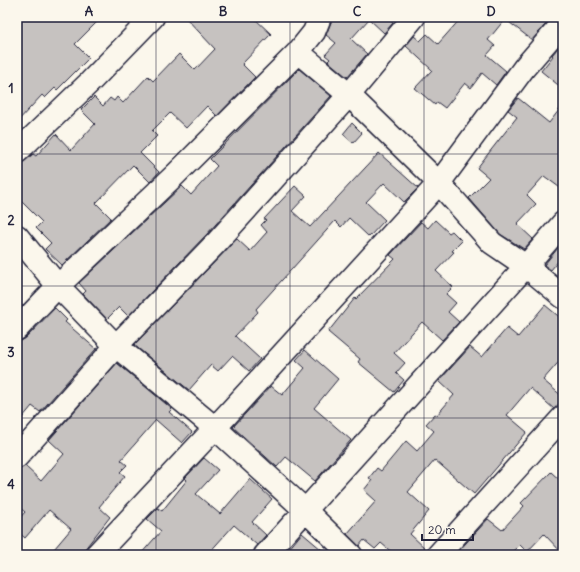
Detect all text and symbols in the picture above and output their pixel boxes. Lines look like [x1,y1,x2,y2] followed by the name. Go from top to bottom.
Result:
[85,3,94,20] text: A
[219,3,228,20] text: B
[353,3,362,20] text: C
[486,3,496,20] text: D
[8,80,14,97] text: 1
[7,212,15,229] text: 2
[7,344,15,361] text: 3
[7,476,15,493] text: 4
[422,516,473,542] scale bar
[428,522,456,537] text: 20 m

